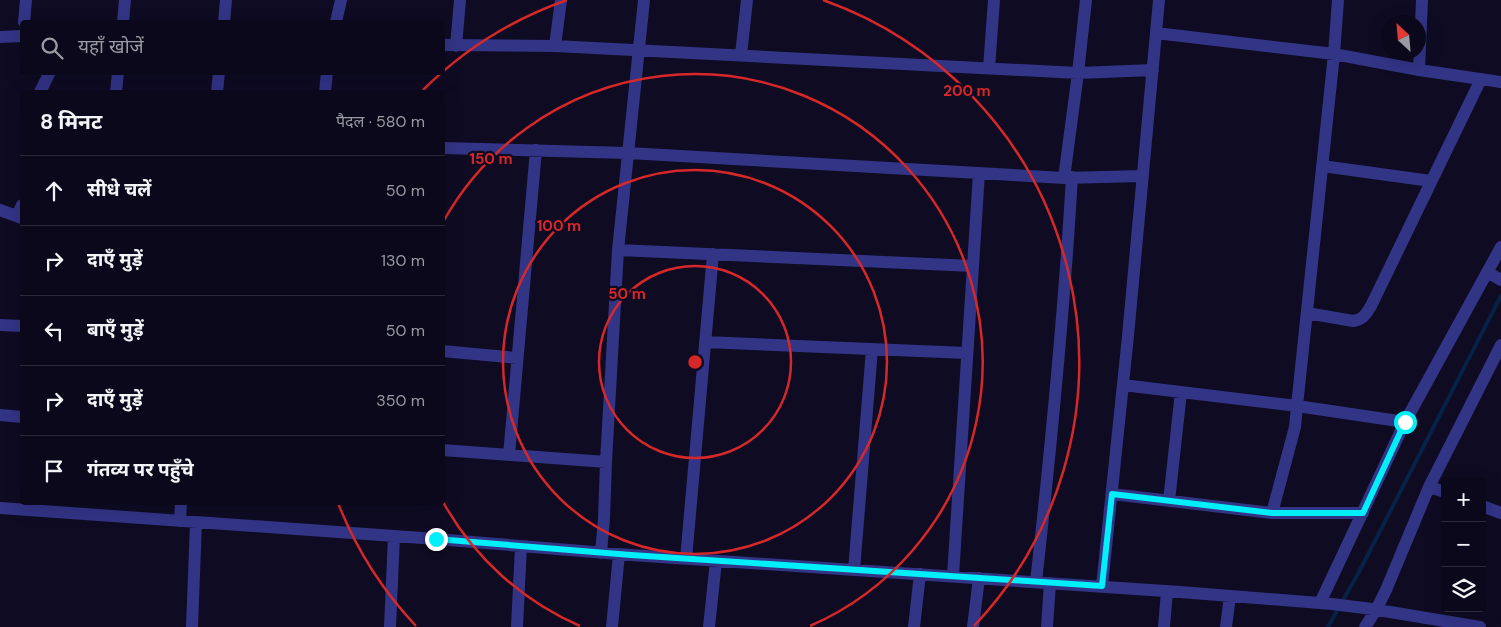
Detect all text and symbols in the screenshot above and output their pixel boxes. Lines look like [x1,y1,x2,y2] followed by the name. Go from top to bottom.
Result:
[1381,15,1426,60] north arrow
[20,20,445,75] search box
[38,34,66,62] icon: search
[78,34,144,59] text: यहाँ खोजें
[943,81,991,101] text: 200 m
[40,108,102,136] text: 8 मिनट
[336,111,425,132] text: पैदल · 580 m
[470,149,513,169] text: 150 m
[40,177,68,205] icon: ahead
[87,177,151,202] text: सीधे चलें
[386,180,425,201] text: 50 m
[537,216,581,236] text: 100 m
[40,247,68,275] icon: right
[87,247,142,272] text: दाएँ मुड़ें
[381,250,425,271] text: 130 m
[608,284,646,304] text: 50 m
[40,317,68,345] icon: left
[87,317,144,342] text: बाएँ मुड़ें
[386,320,425,341] text: 50 m
[686,353,704,371] centre of rings
[40,387,68,415] icon: right
[87,387,142,412] text: दाएँ मुड़ें
[376,390,425,411] text: 350 m
[1394,411,1417,434] route start
[40,457,68,485] icon: arrive
[87,457,194,482] text: गंतव्य पर पहुँचे
[1441,477,1486,612] map controls
[1441,477,1486,522] button: +
[1441,522,1486,567] button: −
[425,528,448,551] route end
[1441,567,1486,612] button: layers

